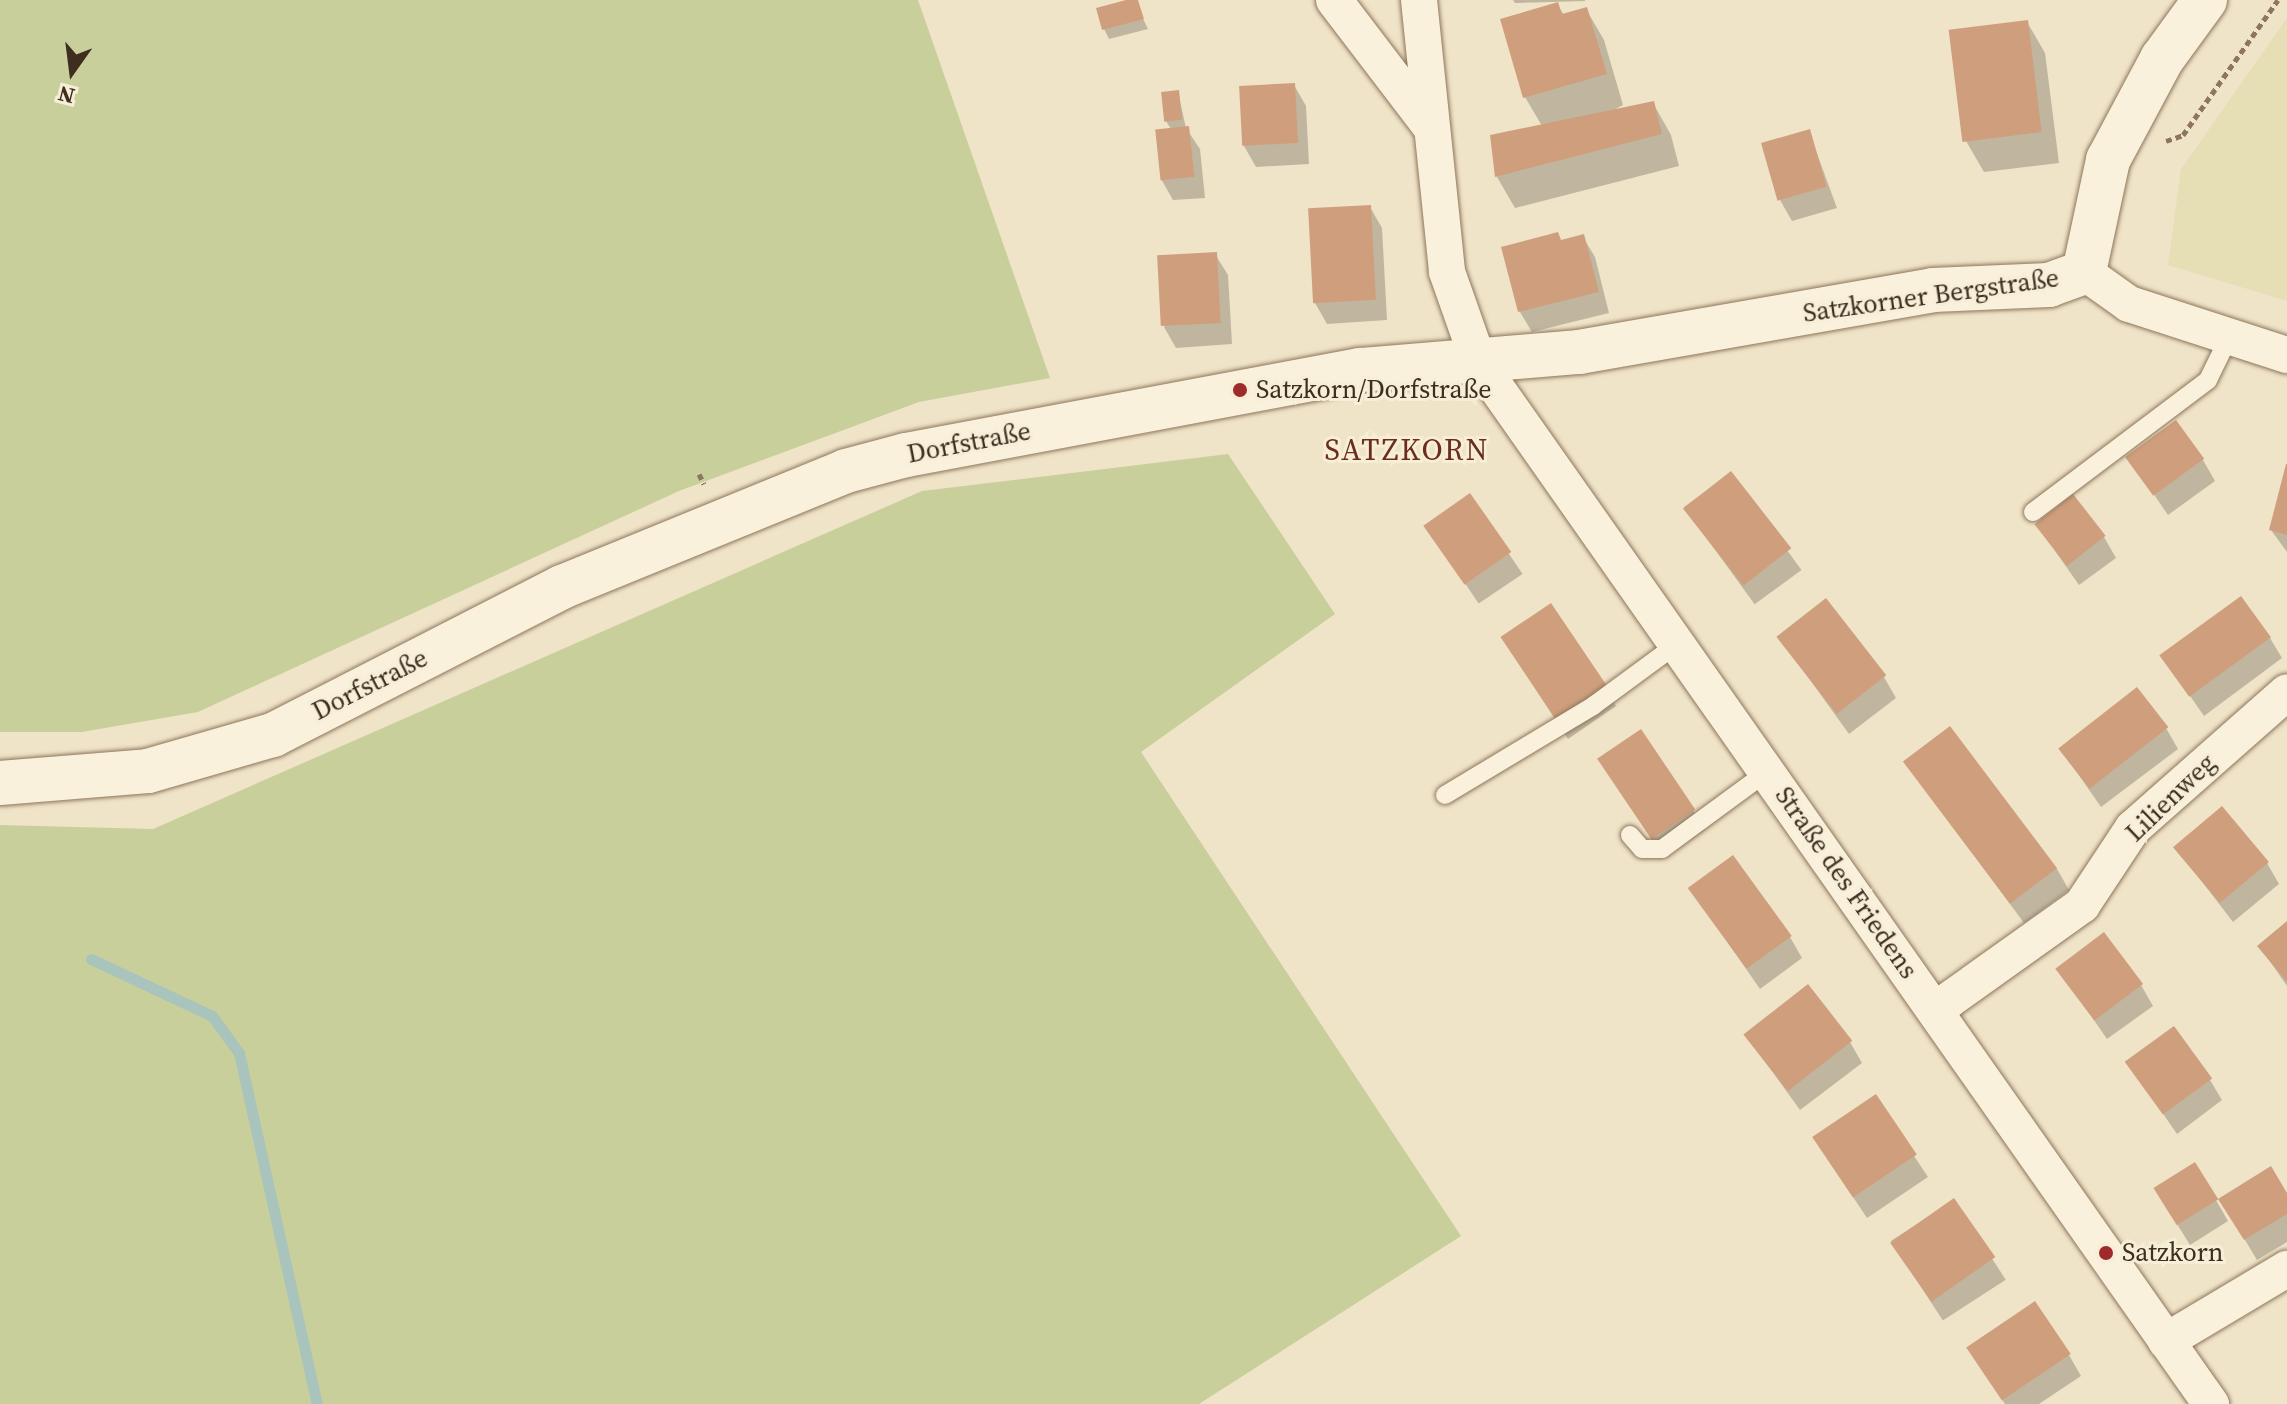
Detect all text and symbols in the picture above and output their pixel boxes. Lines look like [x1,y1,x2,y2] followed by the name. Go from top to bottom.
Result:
[32,32,112,112] north arrow
[55,79,78,112] text: N
[1801,263,2061,329] street label: Satzkorner Bergstraße
[1256,374,1491,406] place label: Satzkorn/Dorfstraße
[1231,381,1249,399] marker: Satzkorn/Dorfstraße
[905,416,1033,470] street label: Dorfstraße
[1325,432,1489,468] district label: SATZKORN
[307,643,433,727] street label: Dorfstraße
[2120,748,2222,848] street label: Lilienweg
[1768,781,1924,985] street label: Straße des Friedens
[2122,1237,2224,1269] place label: Satzkorn
[2097,1244,2115,1262] marker: Satzkorn

